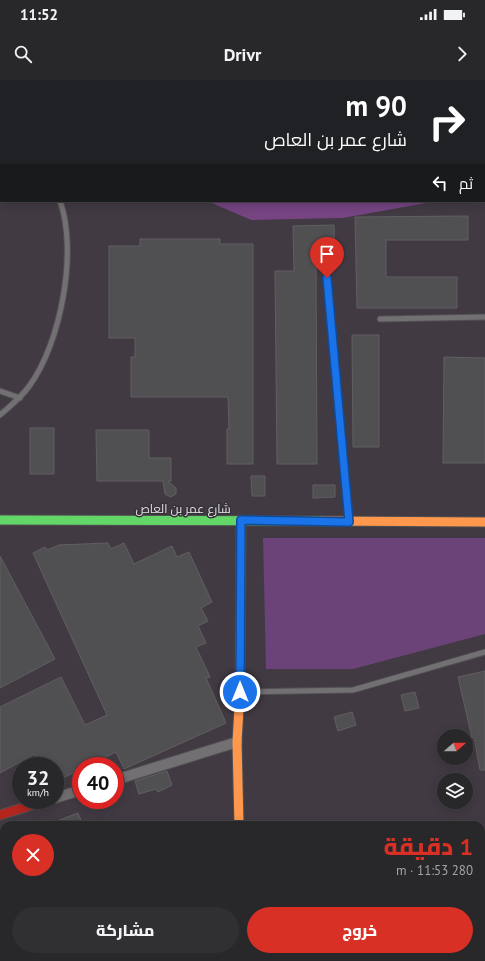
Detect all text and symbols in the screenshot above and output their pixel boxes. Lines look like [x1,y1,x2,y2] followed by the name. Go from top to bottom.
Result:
[20,5,58,24] text: 11:52
[12,43,34,65] icon: search
[224,43,261,66] text: Drivr
[451,43,473,65] icon: forward
[346,87,407,124] text: 90 m
[421,96,473,148] icon: right
[264,128,407,151] text: شارع عمر بن العاص
[429,172,451,194] icon: left
[459,174,473,193] text: ثم
[310,237,344,278] pin
[316,243,338,265] icon: arrive
[135,501,231,517] street label: شارع عمر بن العاص
[219,671,261,713] position arrow
[437,729,473,765] north arrow
[437,729,473,809] map controls
[72,757,124,809] speed limit sign: 40
[27,765,49,791] text: 32
[437,773,473,809] button: layers
[27,786,49,799] text: km/h
[384,831,473,862] text: 1 دقيقة
[12,834,54,876] button: close
[396,862,473,879] text: 280 m · 11:53
[12,907,239,953] button: مشاركة
[247,907,473,953] button: خروج

